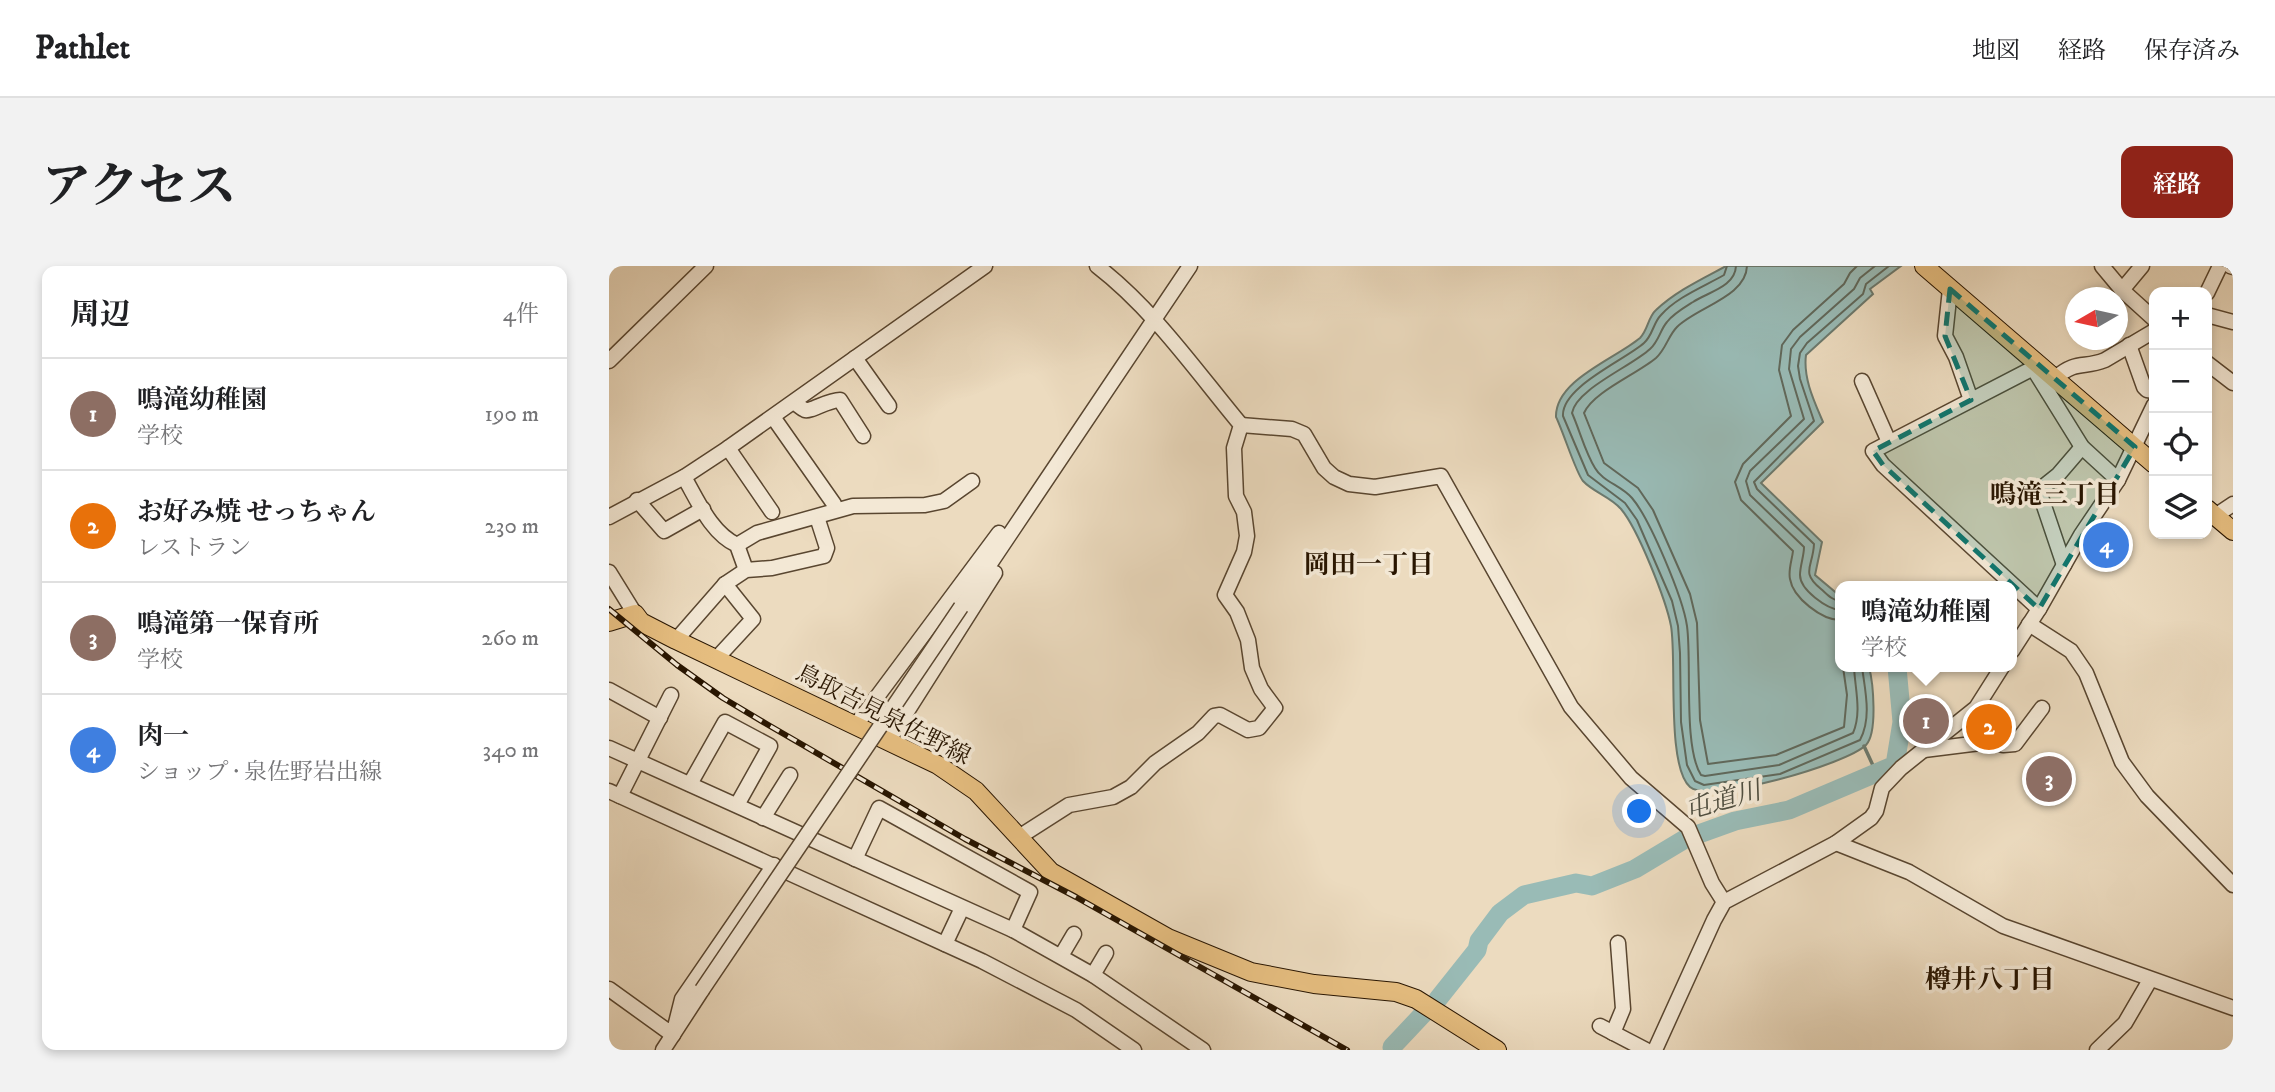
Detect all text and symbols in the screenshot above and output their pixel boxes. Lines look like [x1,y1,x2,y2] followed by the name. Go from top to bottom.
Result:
[35,28,130,69] text: Pathlet
[1972,36,2020,66] text: 地図
[2058,36,2106,66] text: 経路
[2144,36,2240,66] text: 保存済み
[2121,146,2233,218] button: 経路
[42,157,237,219] text: アクセス
[2065,287,2128,350] north arrow
[2149,287,2212,539] map controls
[2149,287,2212,350] button: +
[70,297,130,334] text: 周辺
[503,300,539,329] text: 4件
[2149,350,2212,413] button: −
[137,384,267,417] text: 鳴滝幼稚園
[89,400,97,429] text: 1
[485,400,539,429] text: 190 m
[2149,413,2212,476] button: locate
[137,422,183,451] text: 学校
[2149,476,2212,539] button: layers
[1990,479,2120,512] district label: 鳴滝三丁目
[137,496,376,529] text: お好み焼 せっちゃん
[87,512,99,541] text: 2
[485,512,539,541] text: 230 m
[2083,519,2129,571] pin: 4
[137,534,251,563] text: レストラン
[1304,549,1434,582] district label: 岡田一丁目
[1835,581,2017,672] popup
[1861,596,1991,629] text: 鳴滝幼稚園
[137,608,319,641] text: 鳴滝第一保育所
[89,624,97,653] text: 3
[481,624,539,653] text: 260 m
[1861,634,1907,663] text: 学校
[137,646,183,675] text: 学校
[791,658,975,772] street label: 鳥取吉見泉佐野線
[1903,695,1949,747] pin: 1
[1966,701,2012,753] pin: 2
[137,720,189,753] text: 肉一
[86,736,100,765] text: 4
[483,736,539,765] text: 340 m
[2026,753,2072,805] pin: 3
[137,758,382,787] text: ショップ · 泉佐野岩出線
[1681,774,1768,828] water label: 屯道川
[1622,794,1656,828] your location
[1925,964,2055,997] district label: 樽井八丁目

